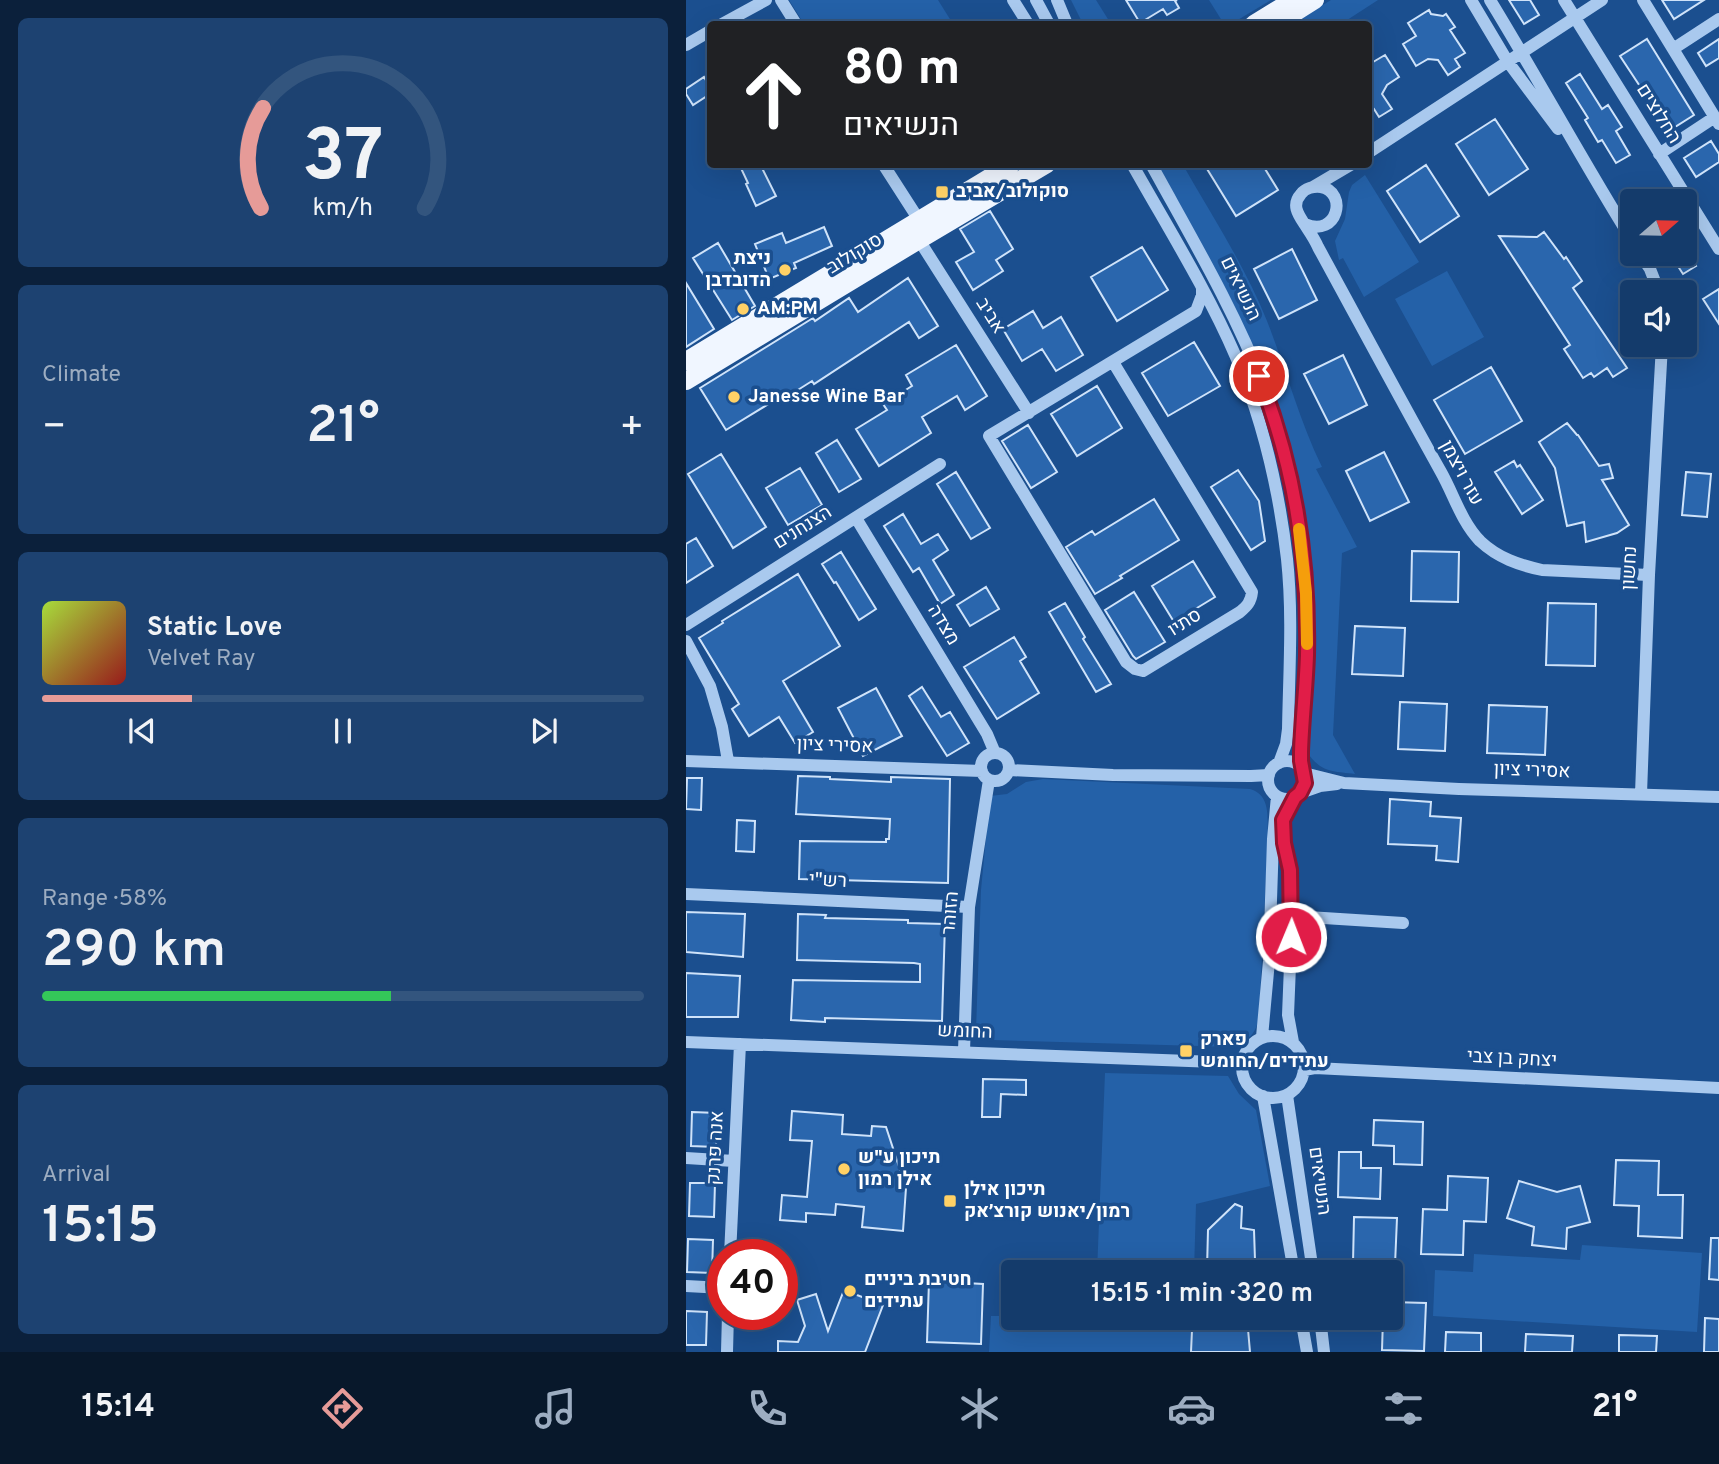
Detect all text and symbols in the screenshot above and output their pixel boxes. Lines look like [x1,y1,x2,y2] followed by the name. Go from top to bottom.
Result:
[843,40,960,102] text: 80 m
[728,49,819,140] icon: ahead
[1630,80,1686,148] street label: החלוצים
[843,107,959,147] text: הנשיאים
[302,115,384,207] text: 37
[956,180,1069,204] place label: סוקולוב/אביב
[934,184,950,200] marker: סוקולוב/אביב
[1620,189,1698,266] north arrow
[1620,189,1697,357] map controls
[313,193,373,225] text: km/h
[823,228,887,280] street label: סוקולוב
[705,247,771,293] place label: ניצת הדובדבן
[1214,253,1266,325] street label: הנשיאים
[777,262,793,278] marker: ניצת הדובדבן
[1620,280,1697,357] button: sound
[970,294,1010,338] street label: אביב
[757,297,818,321] place label: AM:PM
[735,301,751,317] marker: AM:PM
[1229,346,1289,406] pin
[1240,357,1278,395] icon: arrive
[42,361,121,390] text: Climate
[748,385,905,409] place label: Janesse Wine Bar
[726,389,742,405] marker: Janesse Wine Bar
[306,395,380,461] text: 21°
[42,404,67,453] text: −
[619,404,644,453] text: +
[1434,436,1488,510] street label: עזר ויצמן
[769,501,837,555] street label: הצנחנים
[1617,545,1643,591] street label: נחשון
[922,600,964,650] street label: מצדה
[1164,603,1206,643] street label: סתיו
[147,612,282,645] text: Static Love
[147,645,255,674] text: Velvet Ray
[123,712,161,750] icon: previous
[324,712,362,750] icon: pause
[525,712,563,750] icon: next
[796,733,874,759] street label: אסירי ציון
[1493,758,1571,784] street label: אסירי ציון
[808,868,848,894] street label: רש"י
[42,885,167,914] text: Range · 58%
[937,890,965,936] street label: הזוהר
[1254,900,1328,974] position arrow
[42,919,226,985] text: 290 km
[937,1019,993,1045] street label: החומש
[1200,1028,1329,1074] place label: פארק עתידים/החומש
[1178,1043,1194,1059] marker: פארק עתידים/החומש
[1466,1045,1558,1073] street label: יצחק בן צבי
[702,1110,730,1186] street label: אנה פרנק
[1302,1145,1336,1217] street label: הנשיאים
[858,1146,941,1192] place label: תיכון ע"ש אילן רמון
[42,1161,111,1190] text: Arrival
[836,1161,852,1177] marker: תיכון ע"ש אילן רמון
[964,1178,1130,1224] place label: תיכון אילן רמון/יאנוש קורצ׳אק
[942,1193,958,1209] marker: תיכון אילן רמון/יאנוש קורצ׳אק
[42,1195,159,1261] text: 15:15
[707,1239,798,1330] speed limit sign: 40
[864,1268,972,1314] place label: חטיבת ביניים עתידים
[1091,1278,1313,1311] text: 15:15 · 1 min · 320 m
[842,1283,858,1299] marker: חטיבת ביניים עתידים
[318,1384,367,1433] icon: directions
[531,1384,580,1433] icon: music
[743,1384,792,1433] icon: phone
[955,1384,1004,1433] icon: climate
[1167,1384,1216,1433] icon: car
[1379,1384,1428,1433] icon: filters
[82,1388,155,1428] text: 15:14
[1592,1388,1637,1428] text: 21°

